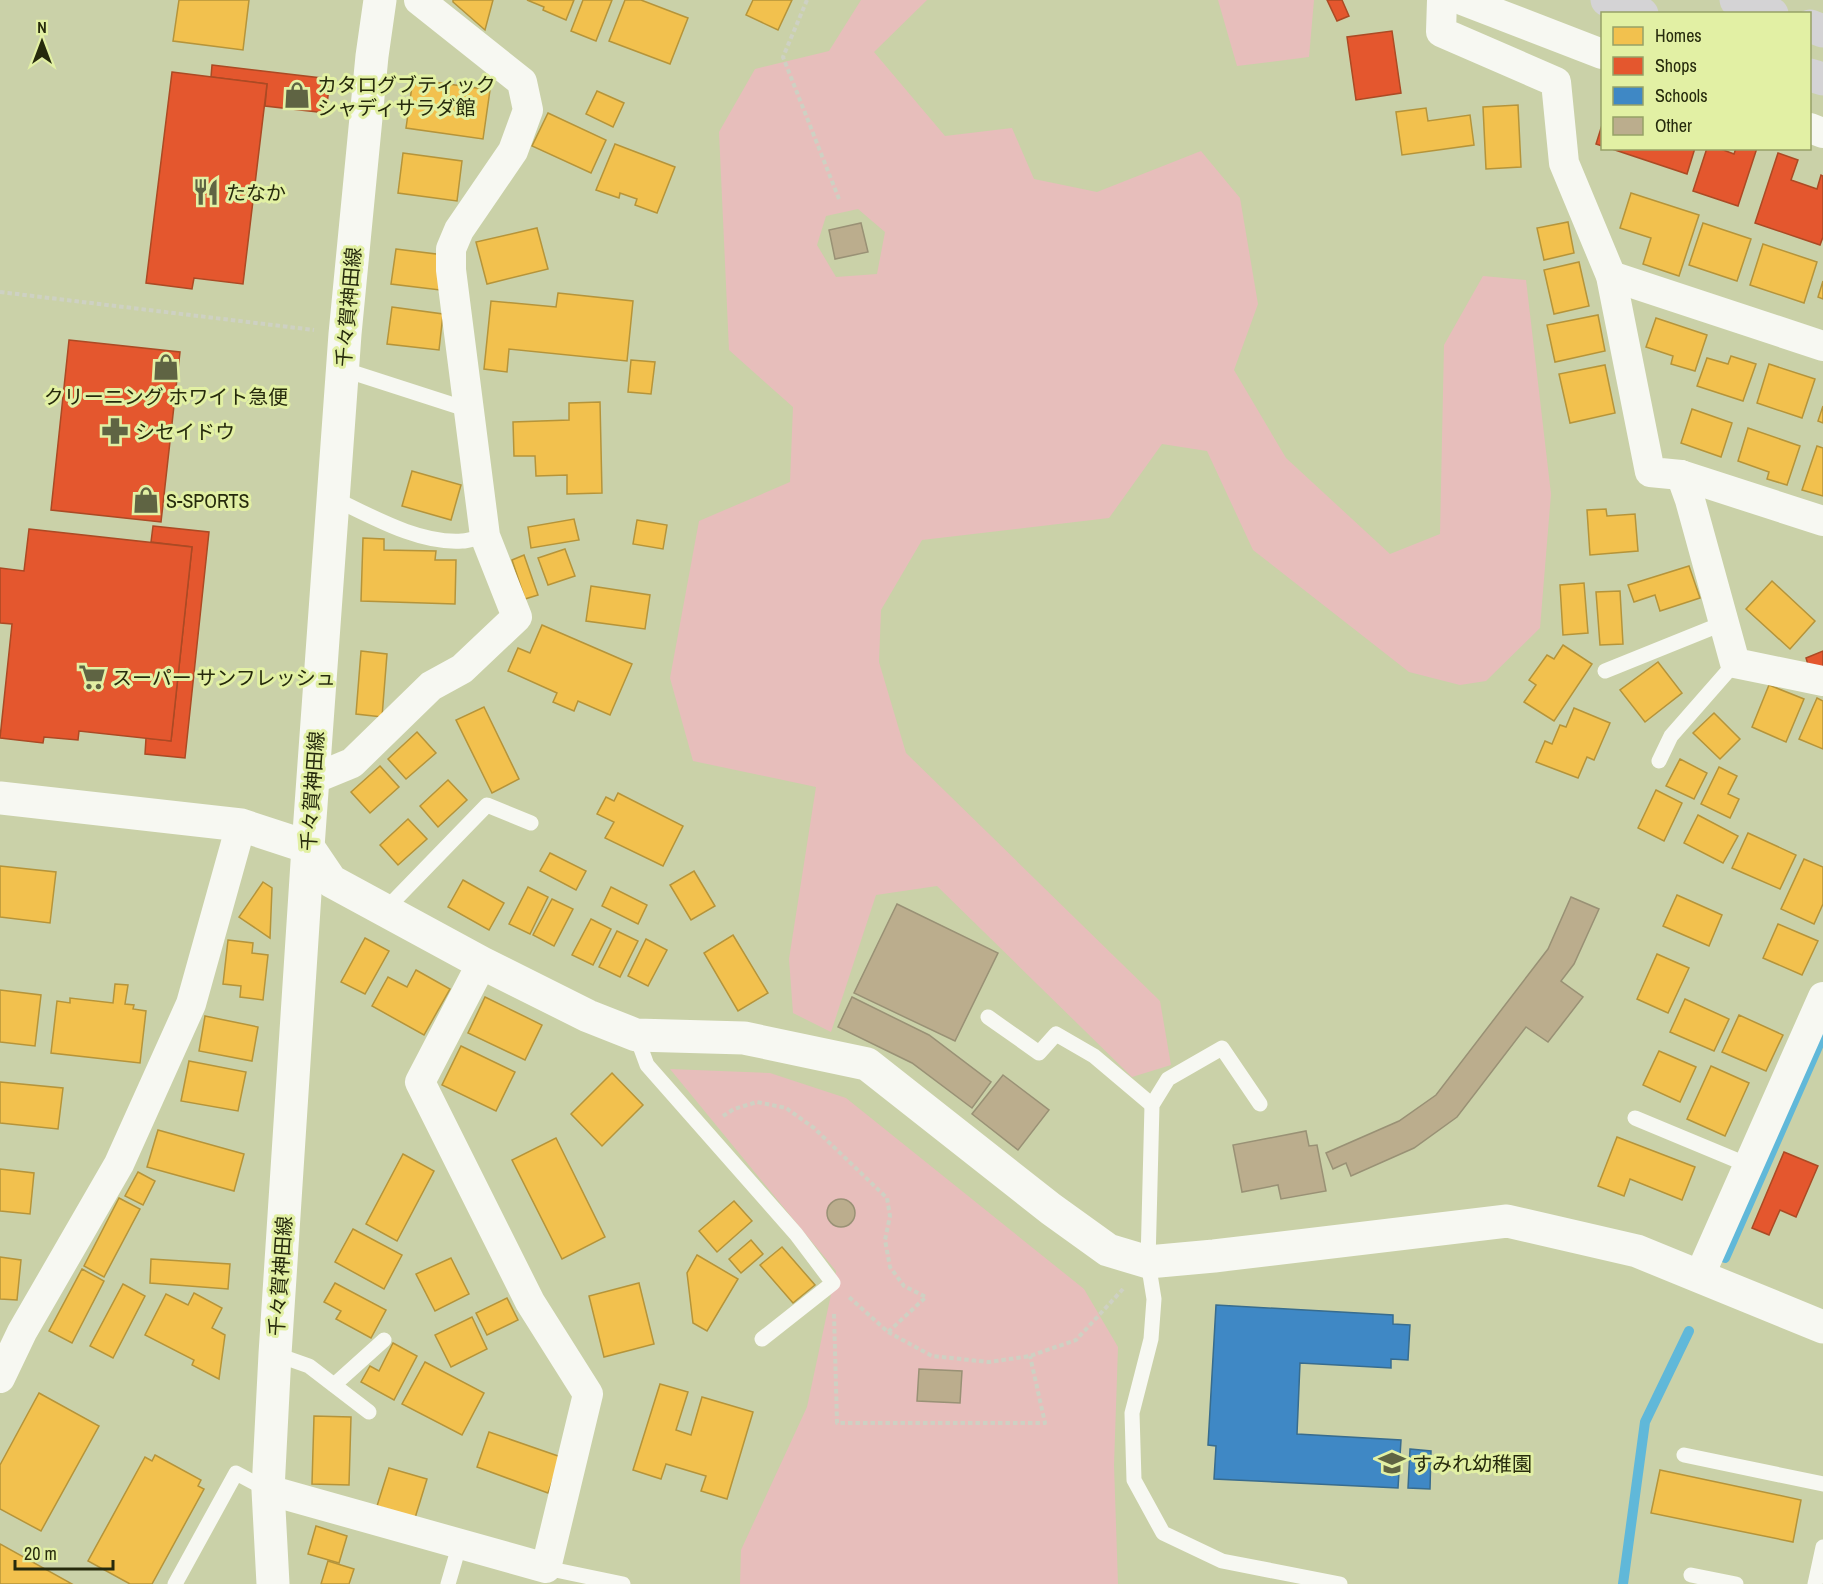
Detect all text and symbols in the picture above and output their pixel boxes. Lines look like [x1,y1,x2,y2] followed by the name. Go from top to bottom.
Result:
[12,12,72,72] north arrow
[1601,12,1811,150] legend
[37,16,47,38] text: N
[1655,23,1702,48] text: Homes
[1655,53,1697,78] text: Shops
[317,71,496,121] place label: カタログブティック シャディサラダ館
[282,80,312,110] shop icon: カタログブティック シャディサラダ館
[1655,83,1708,108] text: Schools
[1655,113,1692,138] text: Other
[191,177,221,207] restaurant icon: たなか
[226,179,286,206] place label: たなか
[329,246,367,368] street label: 千々賀神田線
[151,352,181,382] shop icon: クリーニング ホワイト急便
[44,383,288,410] place label: クリーニング ホワイト急便
[100,416,130,446] pharmacy icon: シセイドウ
[135,418,235,445] place label: シセイドウ
[131,485,161,515] shop icon: S-SPORTS
[166,487,250,514] place label: S-SPORTS
[77,662,107,692] supermarket icon: スーパー サンフレッシュ
[112,664,336,691] place label: スーパー サンフレッシュ
[294,730,330,852] street label: 千々賀神田線
[262,1215,298,1337] street label: 千々賀神田線
[1377,1448,1407,1478] school or university icon: すみれ幼稚園
[1412,1450,1532,1477] place label: すみれ幼稚園
[15,1533,112,1571] scale bar
[24,1541,57,1566] text: 20 m

